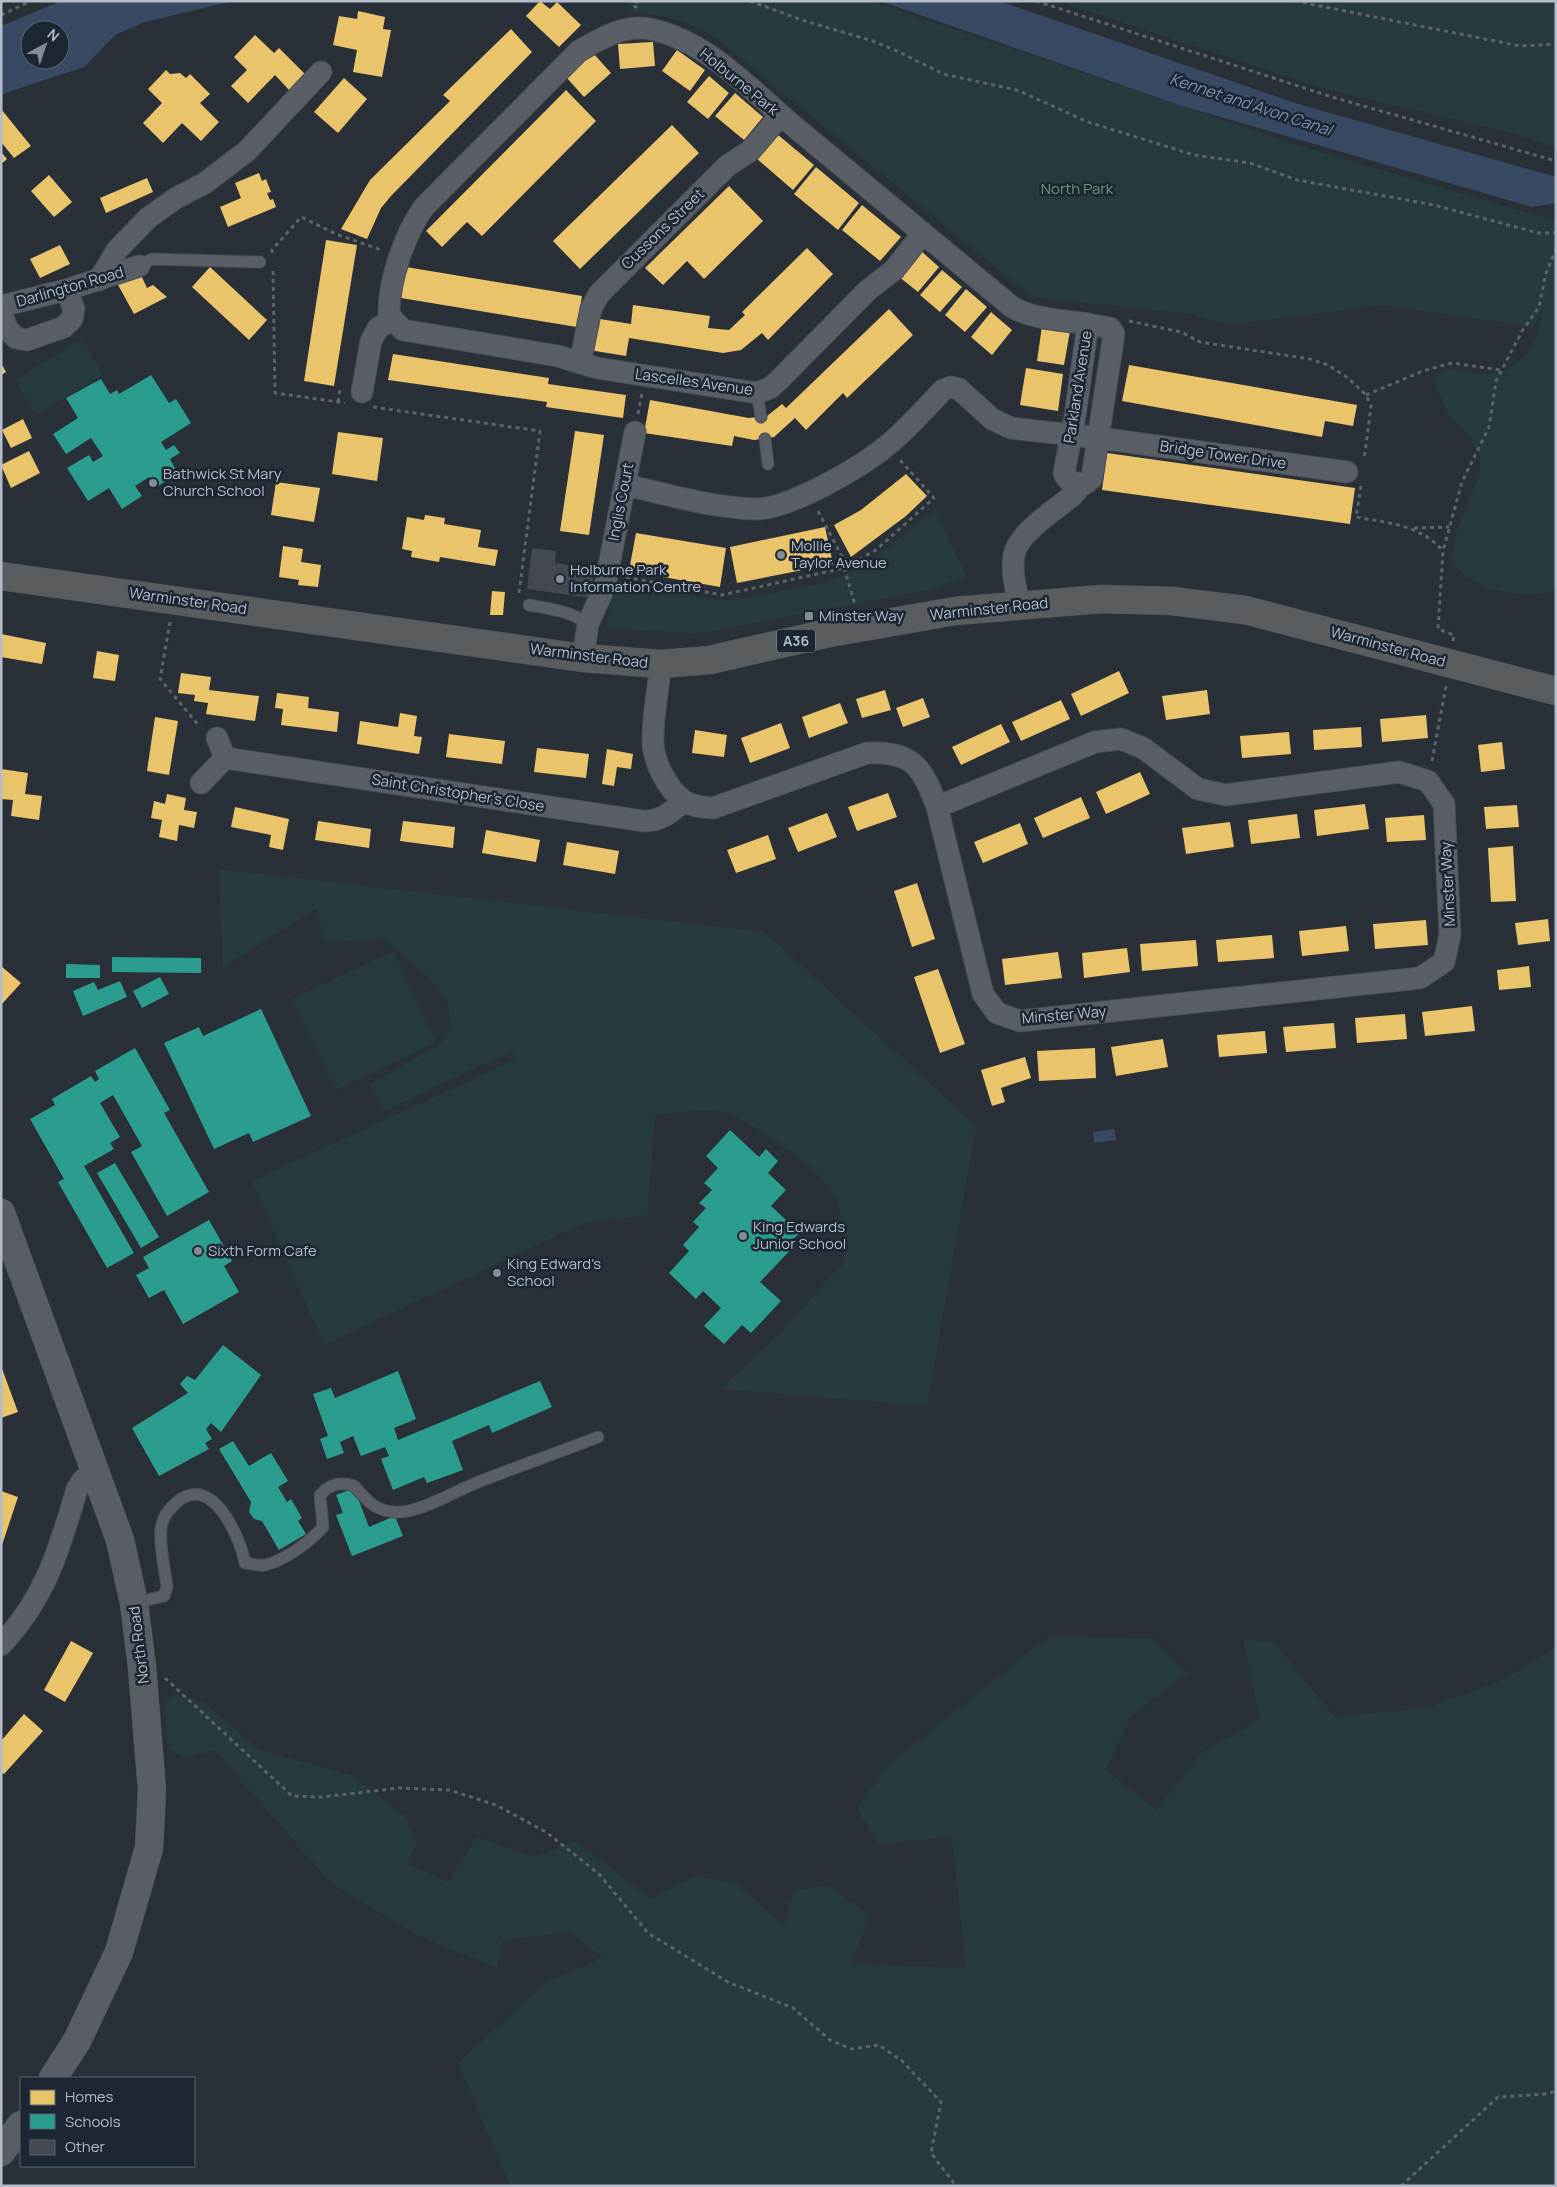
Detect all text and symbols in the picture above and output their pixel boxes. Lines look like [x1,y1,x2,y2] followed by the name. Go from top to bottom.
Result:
[20,20,70,70] north arrow
[44,24,64,45] text: N
[695,43,784,120] street label: Holburne Park
[1167,67,1337,141] water label: Kennet and Avon Canal
[1041,178,1114,199] park label: North Park
[616,184,709,274] street label: Cussons Street
[14,261,126,312] street label: Darlington Road
[1058,329,1097,445] street label: Parkland Avenue
[634,363,755,400] street label: Lascelles Avenue
[1159,435,1288,474] street label: Bridge Tower Drive
[603,461,638,543] street label: Inglis Court
[163,463,282,501] place label: Bathwick St Mary Church School
[147,477,159,489] marker: Bathwick St Mary Church School
[791,535,887,573] place label: Mollie Taylor Avenue
[775,549,787,561] marker: Mollie Taylor Avenue
[570,559,702,597] place label: Holburne Park Information Centre
[554,573,566,585] marker: Holburne Park Information Centre
[128,582,248,619] street label: Warminster Road
[929,592,1049,625] street label: Warminster Road
[819,605,904,626] place label: Minster Way
[803,610,815,622] marker: Minster Way
[1328,621,1448,672] street label: Warminster Road
[777,630,815,652] road number: A36
[529,638,649,673] street label: Warminster Road
[370,768,546,817] street label: Saint Christopher's Close
[1435,841,1460,927] street label: Minster Way
[1021,1000,1107,1029] street label: Minster Way
[753,1216,846,1254] place label: King Edwards Junior School
[737,1230,749,1242] marker: King Edwards Junior School
[208,1240,317,1261] place label: Sixth Form Cafe
[192,1245,204,1257] marker: Sixth Form Cafe
[507,1253,601,1291] place label: King Edward's School
[491,1267,503,1279] marker: King Edward's School
[123,1605,154,1685] street label: North Road
[20,2077,195,2167] legend
[65,2086,114,2107] text: Homes
[65,2111,121,2132] text: Schools
[65,2136,106,2157] text: Other

